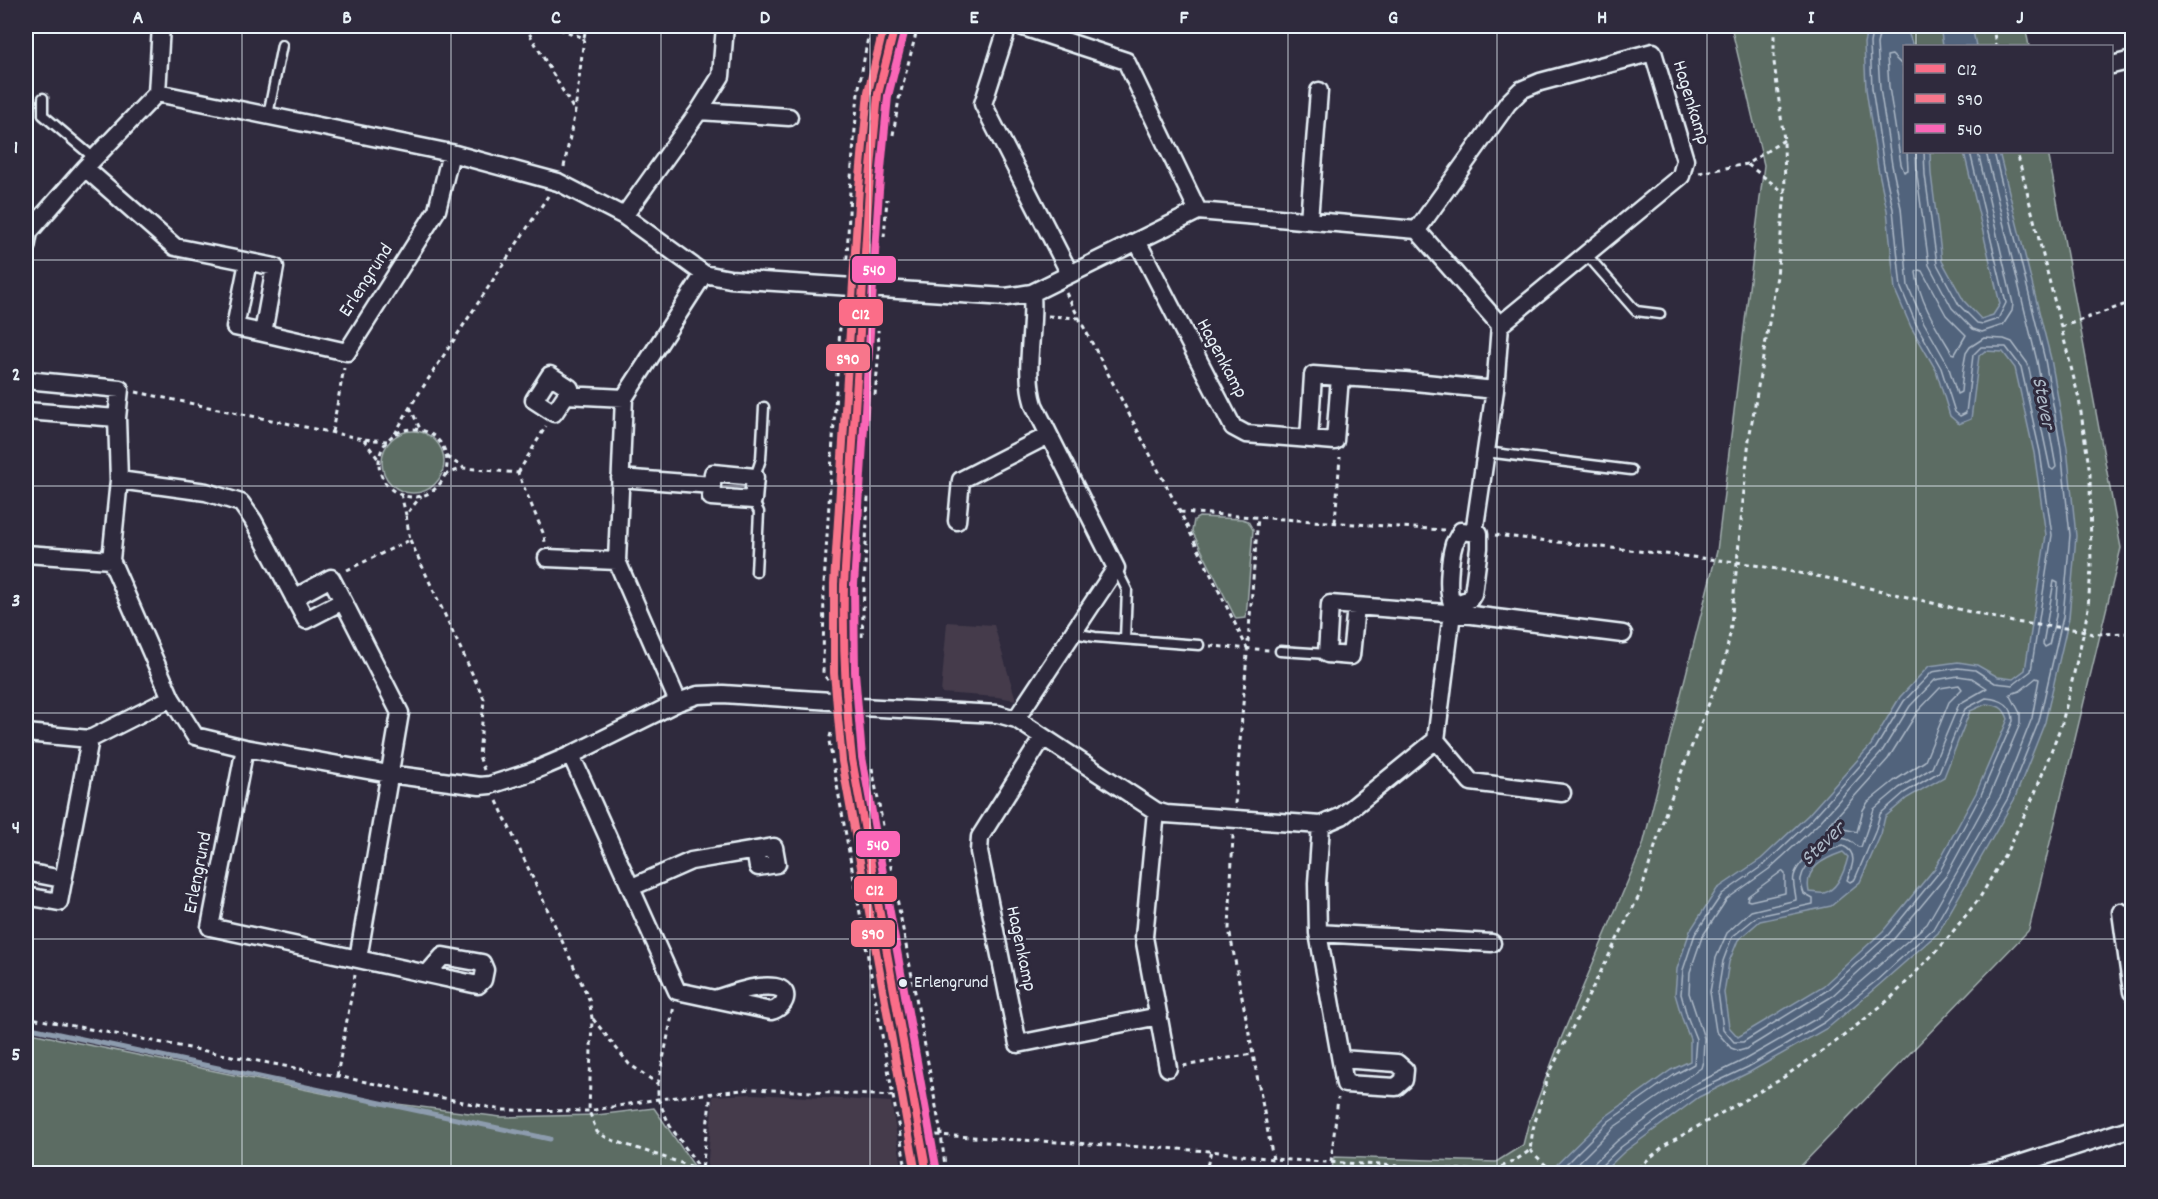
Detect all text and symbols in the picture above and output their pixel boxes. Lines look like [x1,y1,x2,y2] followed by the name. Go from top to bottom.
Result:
[133,5,144,33] text: A
[342,5,352,33] text: B
[551,5,561,33] text: C
[760,5,771,33] text: D
[969,5,979,33] text: E
[1180,5,1190,33] text: F
[1388,5,1398,33] text: G
[1597,5,1607,33] text: H
[1808,5,1815,33] text: I
[2016,5,2024,33] text: J
[1903,45,2113,153] legend
[1664,57,1716,149] street label: Hagenkamp
[1957,59,1978,84] text: C12
[1957,89,1983,114] text: S90
[1957,119,1983,144] text: 540
[14,135,18,163] text: 1
[333,239,401,323] street label: Erlengrund
[851,255,897,284] line badge: 540
[863,260,885,283] text: 540
[838,298,884,327] line badge: C12
[852,304,870,327] text: C12
[1188,314,1254,404] street label: Hagenkamp
[825,343,871,372] line badge: S90
[836,349,860,372] text: S90
[12,362,20,390] text: 2
[2022,375,2062,434] water label: Stever
[12,588,20,616] text: 3
[12,815,20,843] text: 4
[1795,815,1855,874] water label: Stever
[177,830,221,916] street label: Erlengrund
[855,830,901,858] line badge: 540
[867,835,889,858] text: 540
[853,875,898,903] line badge: C12
[866,880,884,903] text: C12
[997,904,1043,994] street label: Hagenkamp
[850,919,896,948] line badge: S90
[861,924,885,947] text: S90
[914,971,988,996] place label: Erlengrund
[897,977,909,989] marker: Erlengrund
[11,1042,21,1070] text: 5

